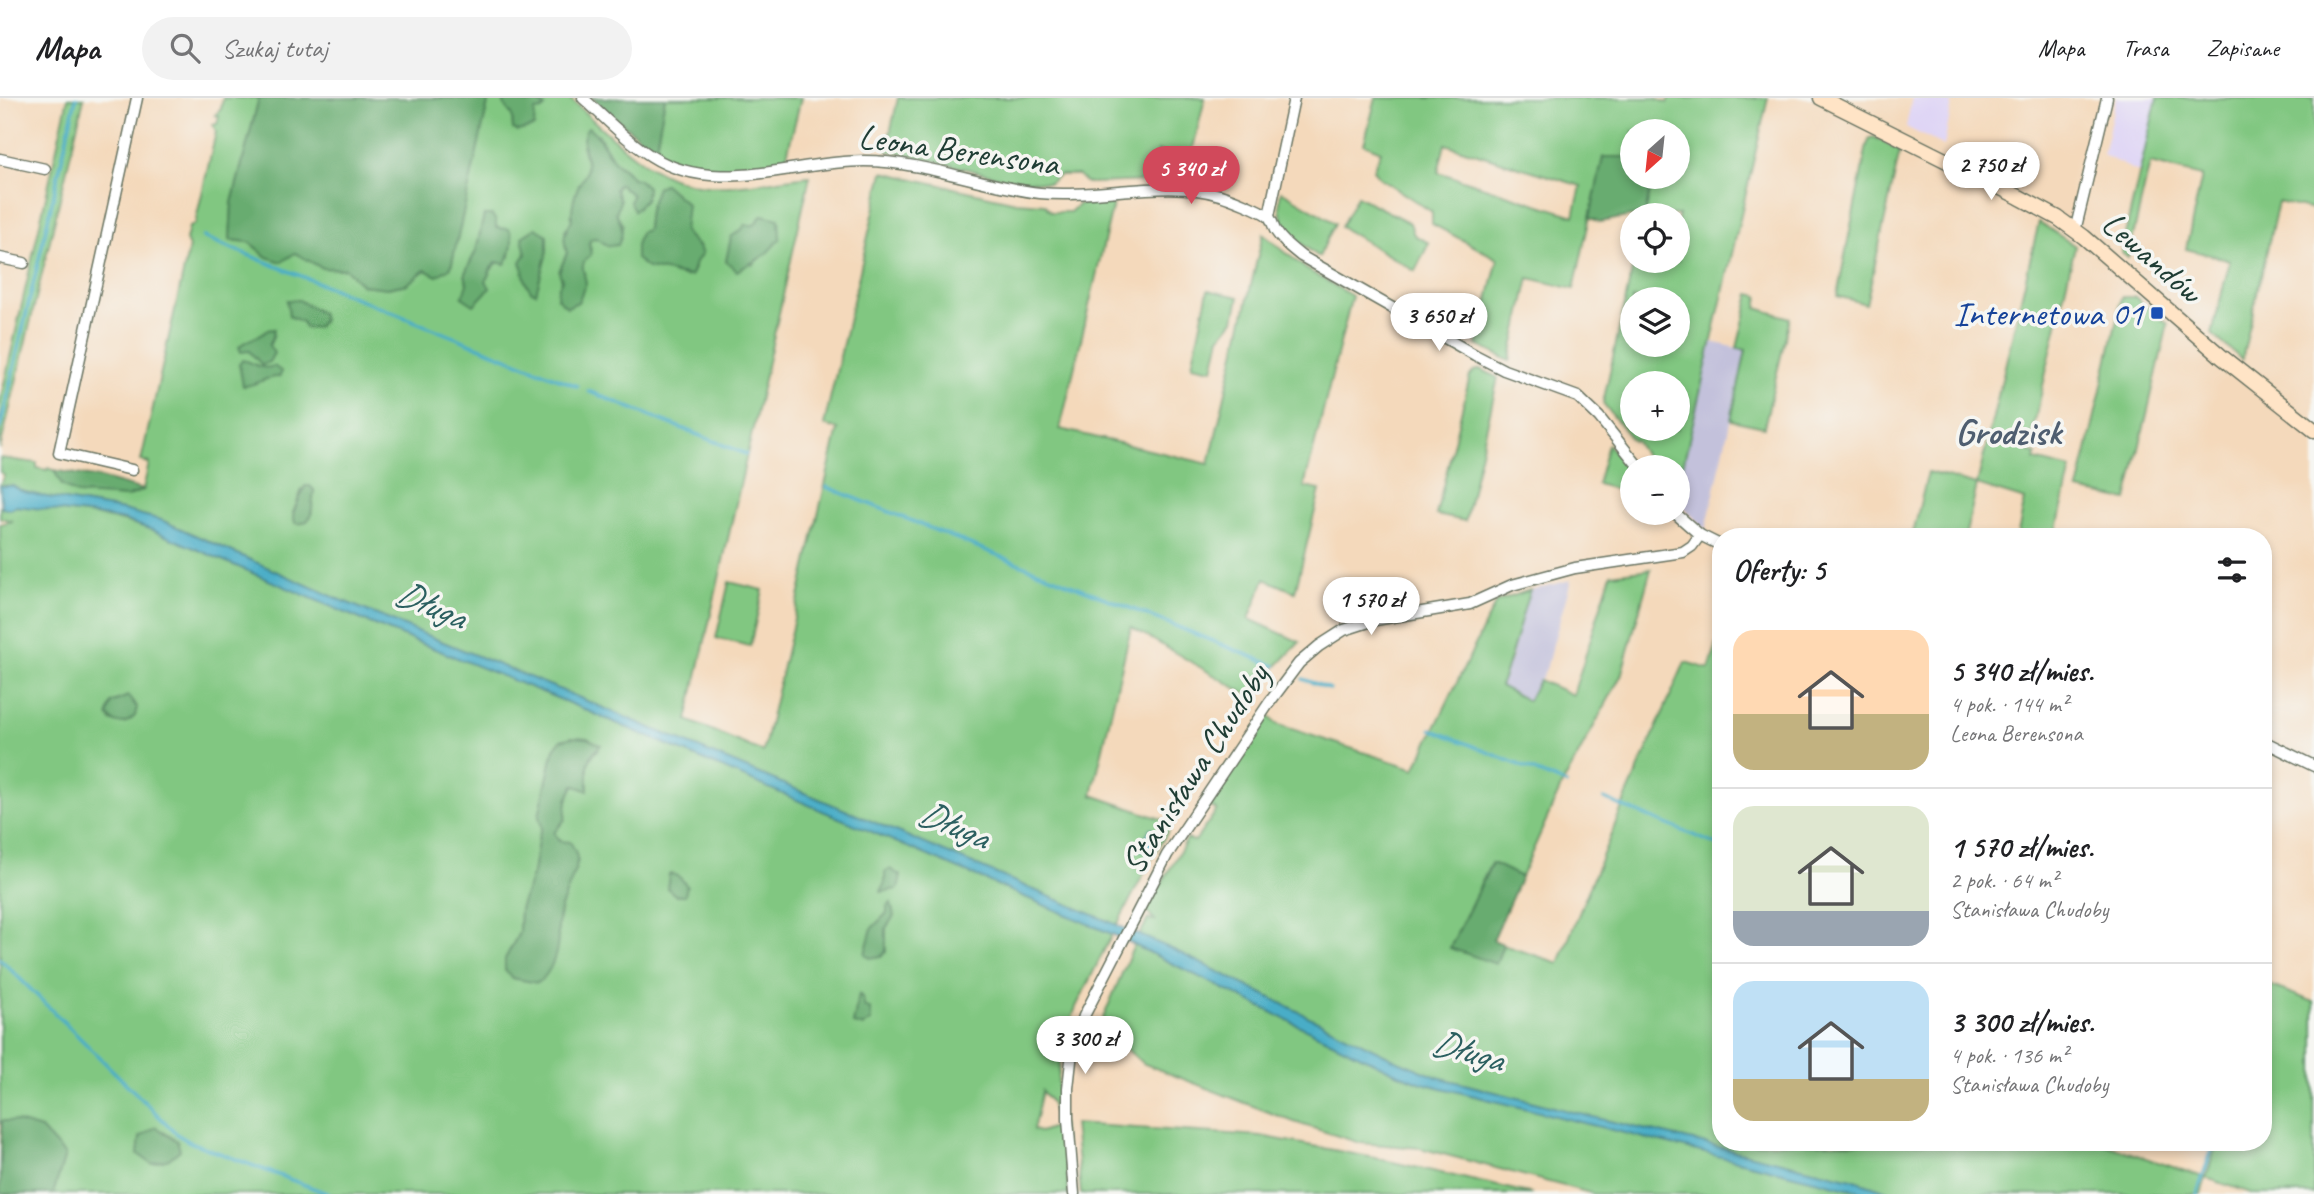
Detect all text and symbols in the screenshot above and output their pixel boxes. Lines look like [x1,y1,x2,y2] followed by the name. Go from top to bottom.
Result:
[142,17,632,80] search box
[35,27,100,69] text: Mapa
[166,29,204,67] icon: search
[222,32,328,65] text: Szukaj tutaj
[2038,33,2084,63] text: Mapa
[2122,33,2168,63] text: Trasa
[2206,33,2279,63] text: Zapisane
[856,114,1065,187] street label: Leona Berensona
[1620,119,1690,189] north arrow
[1620,119,1690,525] map controls
[1919,142,2063,202] pin: 2 750 zł
[1119,146,1263,206] pin: 5 340 zł
[1959,150,2023,179] text: 2 750 zł
[1159,154,1223,183] text: 5 340 zł
[2093,201,2214,315] street label: Lewandów
[1620,203,1690,273] button: locate
[1620,287,1690,357] button: layers
[1954,291,2145,336] place label: Internetowa 01
[1367,294,1511,353] pin: 3 650 zł
[1406,301,1472,330] text: 3 650 zł
[2149,305,2165,321] marker: Internetowa 01
[1620,371,1690,441] button: +
[1955,408,2064,455] district label: Grodzisk
[1620,455,1690,525] button: −
[1733,551,1825,589] text: Oferty: 5
[2213,551,2251,589] icon: filters
[389,568,476,641] water label: Długa
[1299,578,1443,637] pin: 1 570 zł
[1339,585,1403,614] text: 1 570 zł
[1950,652,2094,690] text: 5 340 zł/mies.
[1111,654,1281,882] street label: Stanisława Chudoby
[1789,658,1873,742] icon: home
[1950,690,2068,719] text: 4 pok. · 144 m²
[1950,719,2082,748] text: Leona Berensona
[912,788,999,861] water label: Długa
[1950,828,2093,866] text: 1 570 zł/mies.
[1789,834,1873,918] icon: home
[1950,866,2058,895] text: 2 pok. · 64 m²
[1950,895,2108,924] text: Stanisława Chudoby
[1950,1003,2094,1041] text: 3 300 zł/mies.
[1789,1009,1873,1093] icon: home
[1013,1016,1157,1076] pin: 3 300 zł
[1427,1018,1512,1083] water label: Długa
[1053,1024,1117,1053] text: 3 300 zł
[1950,1041,2068,1070] text: 4 pok. · 136 m²
[1950,1070,2108,1099] text: Stanisława Chudoby

